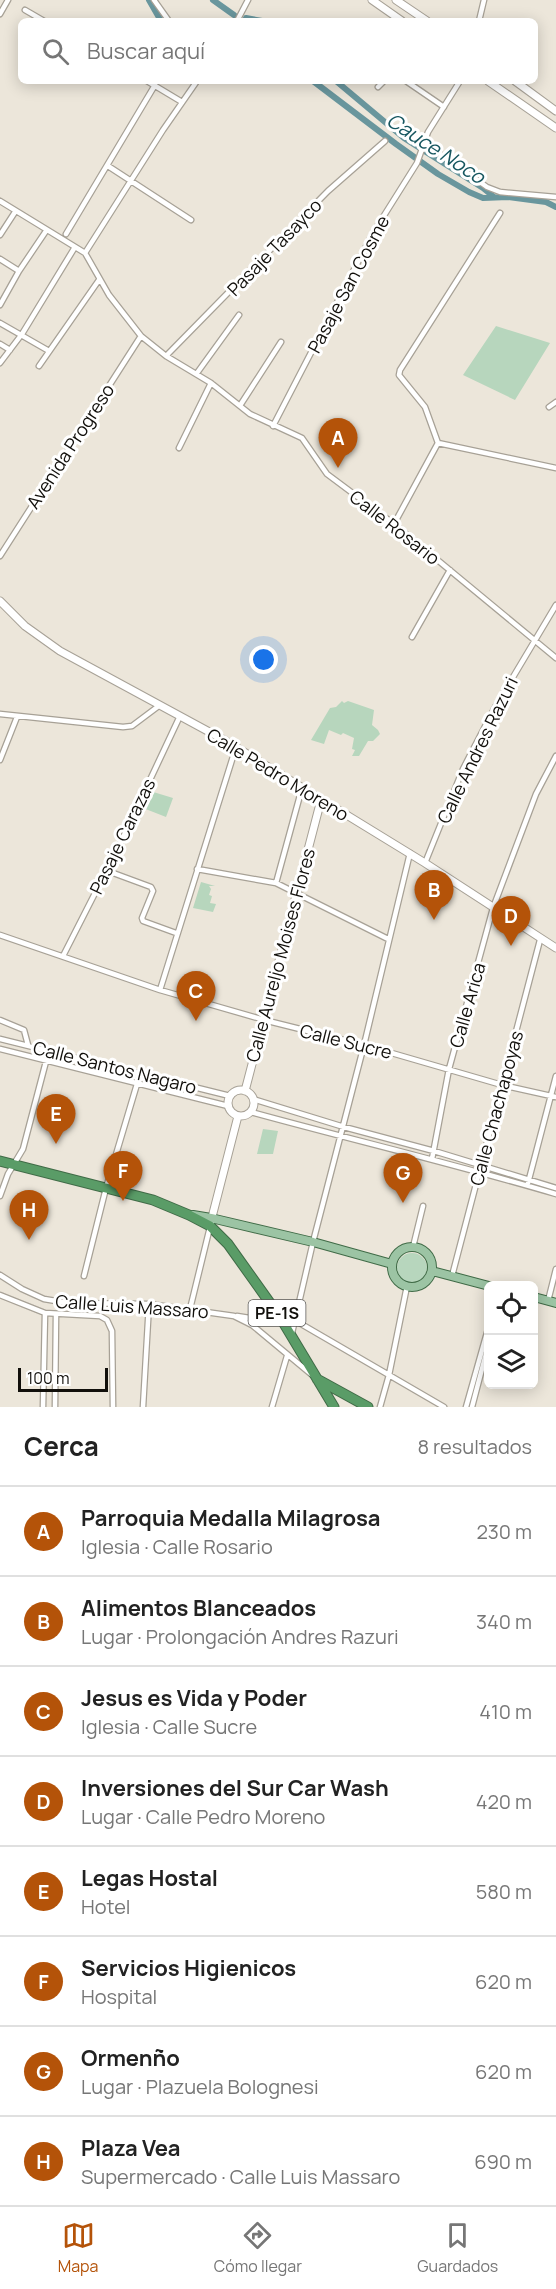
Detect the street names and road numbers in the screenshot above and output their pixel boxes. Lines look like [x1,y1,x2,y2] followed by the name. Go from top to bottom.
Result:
[221,193,327,301] street label: Pasaje Tasayco
[302,211,394,357] street label: Pasaje San Cosme
[21,379,119,513] street label: Avenida Progreso
[345,484,445,570] street label: Calle Rosario
[431,673,523,827] street label: Calle Andres Razuri
[203,722,353,826] street label: Calle Pedro Moreno
[84,774,160,898] street label: Pasaje Carazas
[240,845,320,1065] street label: Calle Aureljo Moises Flores
[443,960,491,1050] street label: Calle Arica
[297,1018,395,1064] street label: Calle Sucre
[464,1028,528,1188] street label: Calle Chachapoyas
[31,1035,199,1099] street label: Calle Santos Nagaro
[55,1289,209,1323] street label: Calle Luis Massaro
[248,1300,306,1326] road number: PE-1S

